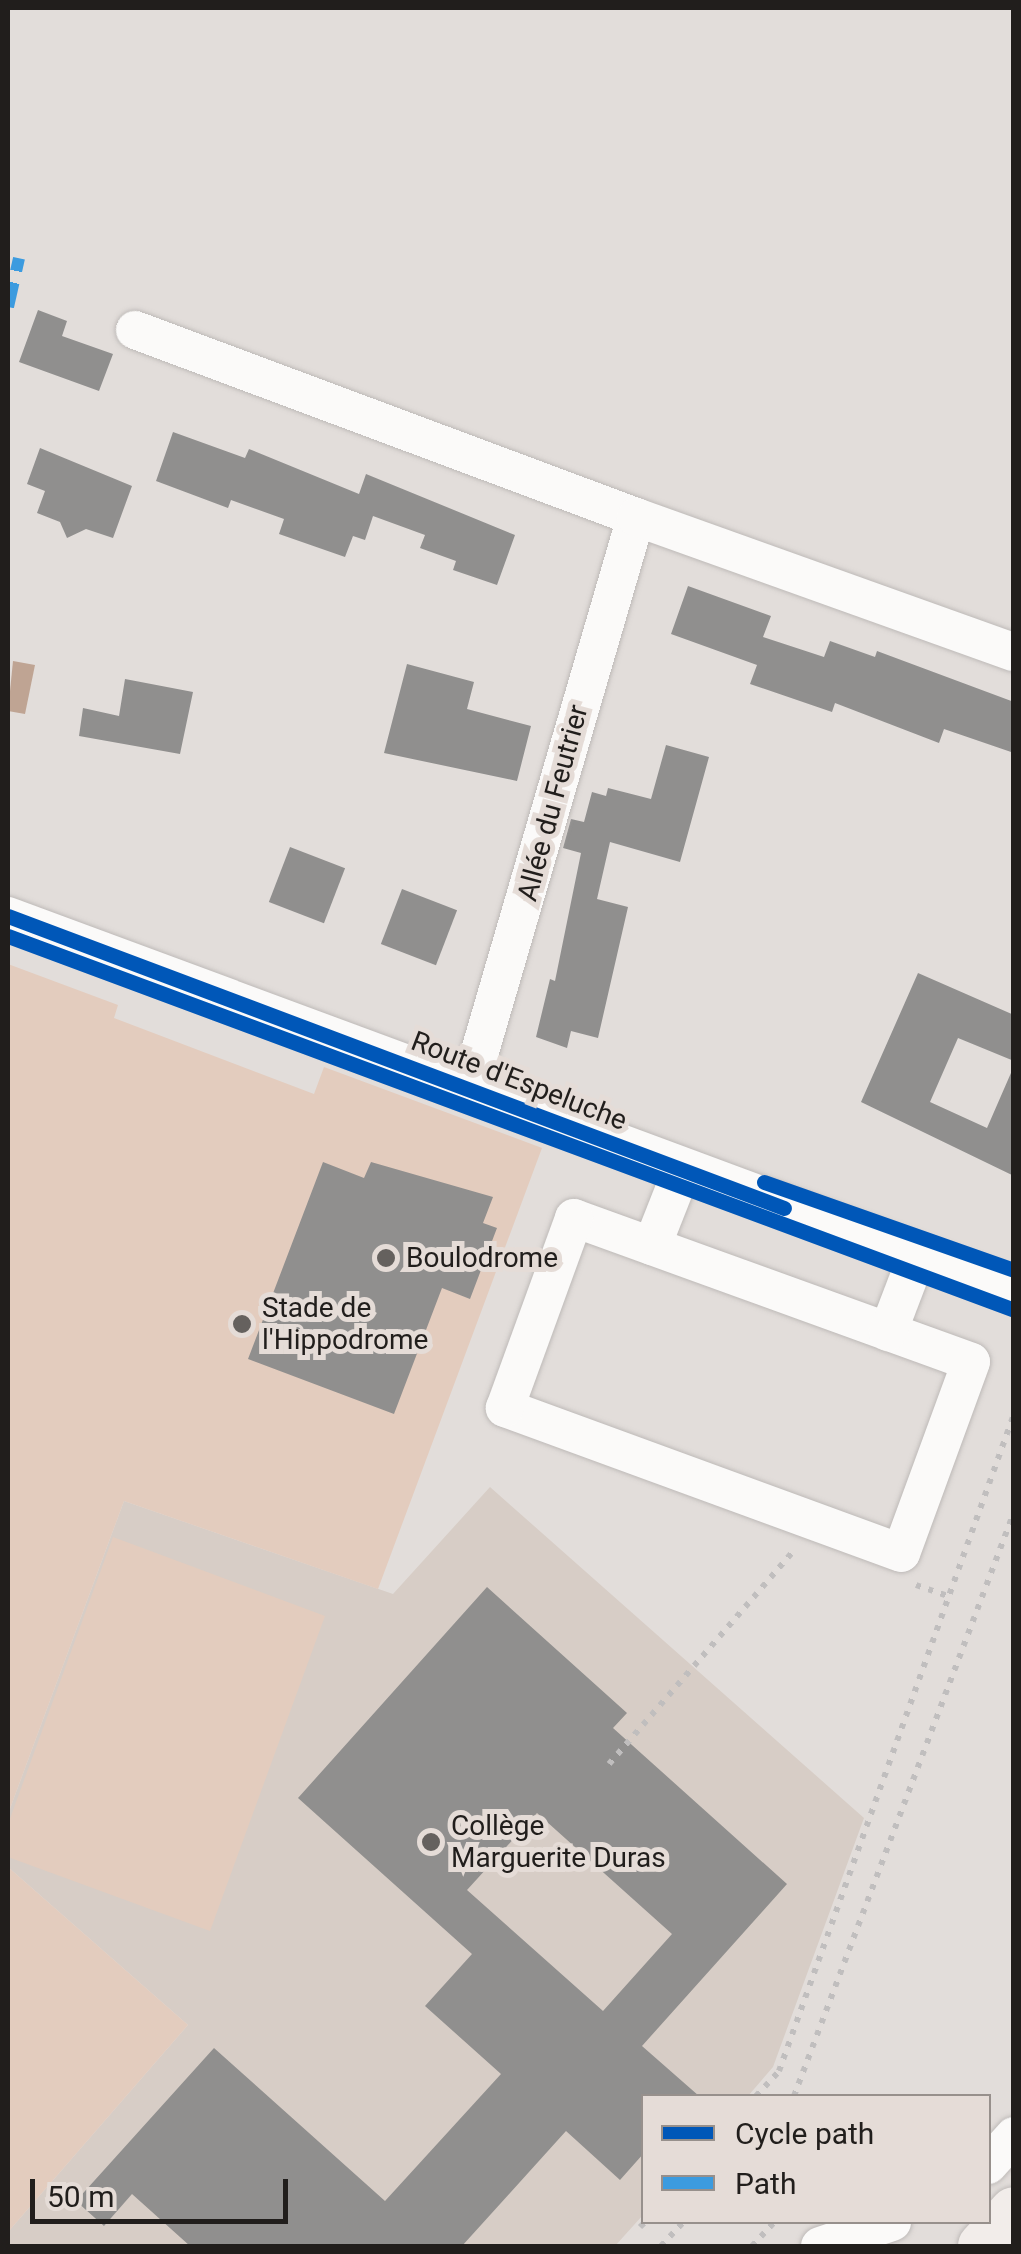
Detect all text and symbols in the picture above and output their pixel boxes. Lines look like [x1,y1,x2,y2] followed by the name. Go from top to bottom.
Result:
[511,701,595,905] street label: Allée du Feutrier
[406,1024,632,1138] street label: Route d'Espeluche
[406,1241,558,1275] place label: Boulodrome
[375,1247,397,1269] marker: Boulodrome
[262,1291,428,1357] place label: Stade de l'Hippodrome
[231,1313,253,1335] marker: Stade de l'Hippodrome
[451,1809,666,1875] place label: Collège Marguerite Duras
[420,1831,442,1853] marker: Collège Marguerite Duras
[641,2094,991,2224] legend
[735,2116,874,2151] text: Cycle path
[35,2159,292,2221] scale bar
[735,2166,796,2201] text: Path
[47,2179,114,2214] text: 50 m

